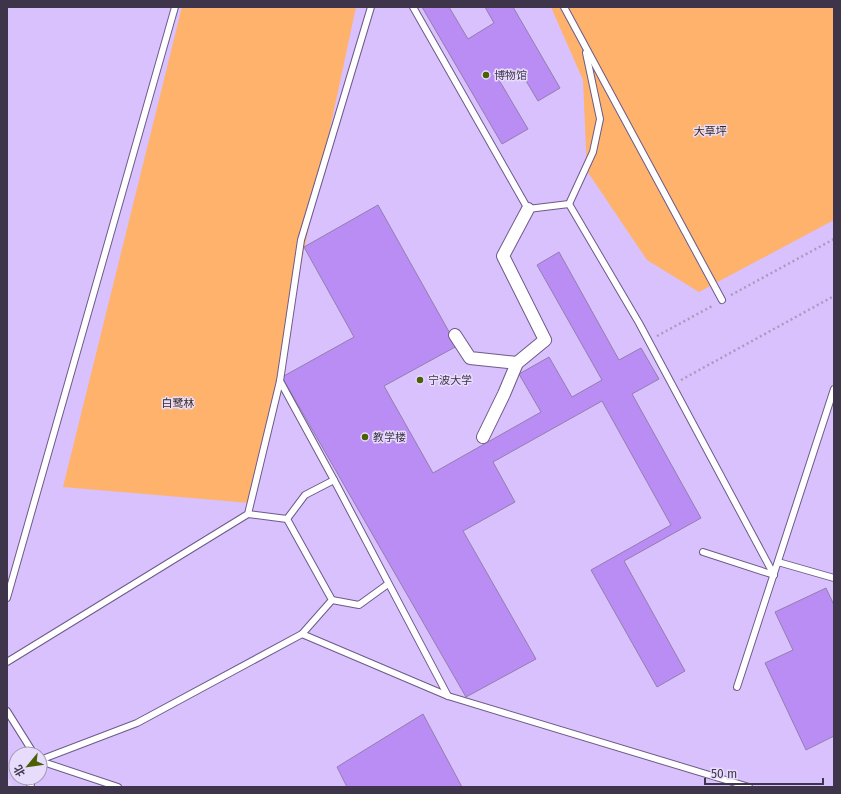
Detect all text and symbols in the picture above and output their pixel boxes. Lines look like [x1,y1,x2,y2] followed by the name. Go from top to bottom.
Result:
[494,69,527,82] place label: 博物馆
[481,70,491,80] marker: 博物馆
[694,125,727,138] park label: 大草坪
[428,374,472,387] place label: 宁波大学
[415,375,425,385] marker: 宁波大学
[162,397,195,410] park label: 白鹭林
[373,431,406,444] place label: 教学楼
[360,432,370,442] marker: 教学楼
[8,746,48,786] north arrow
[705,760,823,786] scale bar
[11,763,28,779] text: 北
[711,767,737,781] text: 50 m

